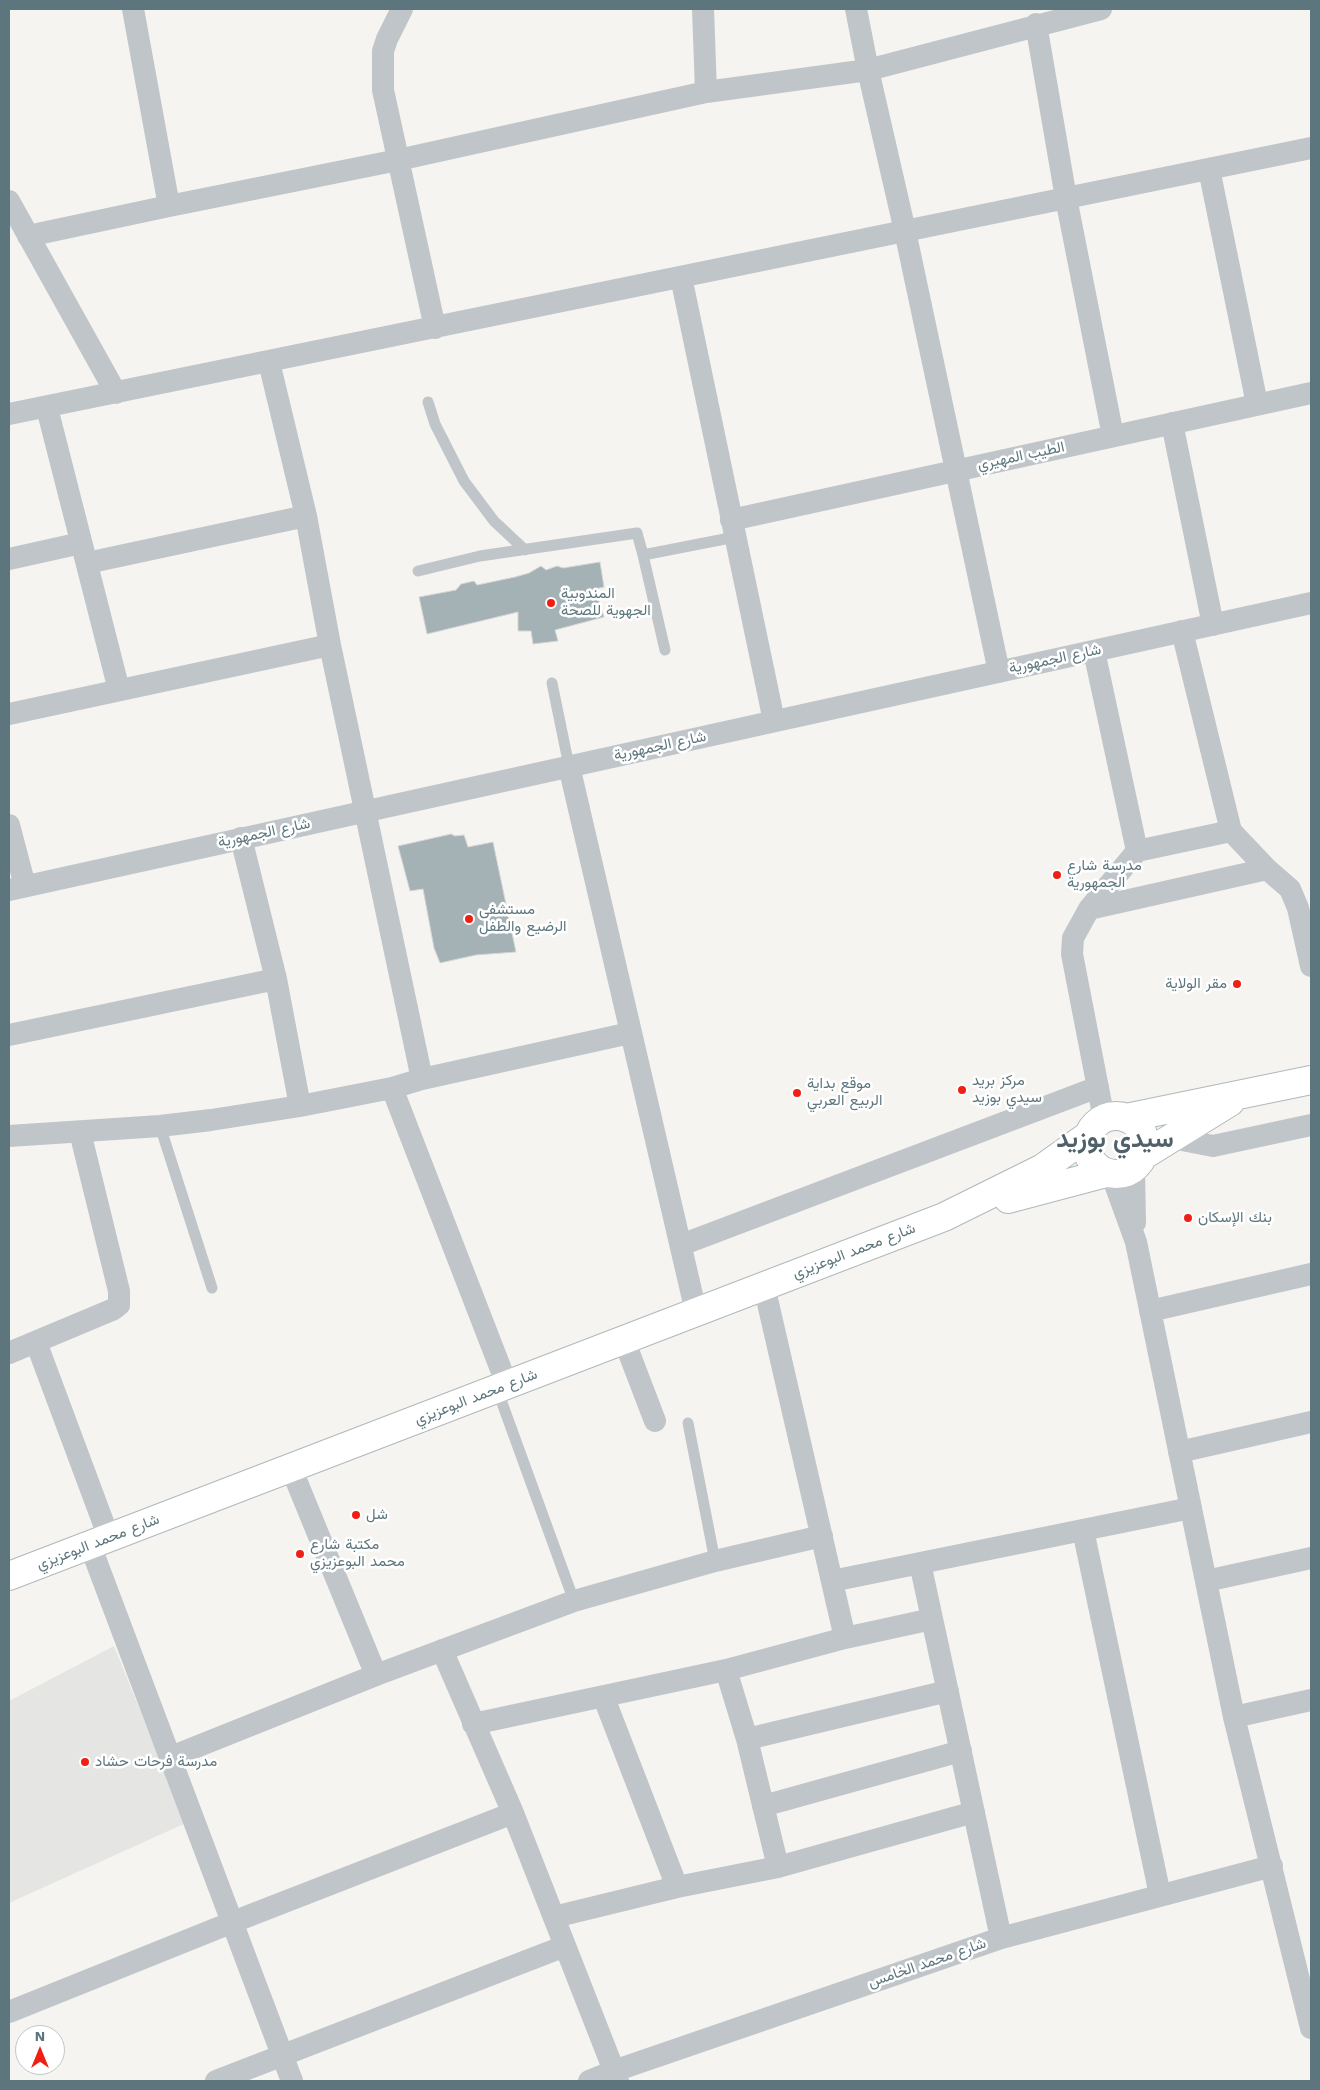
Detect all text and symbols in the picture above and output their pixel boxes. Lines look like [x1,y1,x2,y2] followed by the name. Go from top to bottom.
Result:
[976,438,1066,474] street label: الطيب المهيري
[561,585,651,620] place label: المندوبية الجهوية للصحة
[545,597,557,609] marker: المندوبية الجهوية للصحة
[1007,640,1103,678] street label: شارع الجمهورية
[612,727,708,765] street label: شارع الجمهورية
[216,814,312,852] street label: شارع الجمهورية
[1067,857,1142,892] place label: مدرسة شارع الجمهورية
[1051,869,1063,881] marker: مدرسة شارع الجمهورية
[479,901,566,936] place label: مستشفى الرضيع والطفل
[463,913,475,925] marker: مستشفى الرضيع والطفل
[1165,975,1227,993] place label: مقر الولاية
[1231,978,1243,990] marker: مقر الولاية
[972,1072,1042,1107] place label: مركز بريد سيدي بوزيد
[807,1075,882,1110] place label: موقع بداية الربيع العربي
[956,1084,968,1096] marker: مركز بريد سيدي بوزيد
[791,1087,803,1099] marker: موقع بداية الربيع العربي
[1056,1125,1174,1155] district label: سيدي بوزيد
[1198,1209,1272,1227] place label: بنك الإسكان
[1182,1212,1194,1224] marker: بنك الإسكان
[790,1219,918,1283] street label: شارع محمد البوعزيزي
[412,1365,540,1429] street label: شارع محمد البوعزيزي
[366,1506,388,1524] place label: شل
[350,1509,362,1521] marker: شل
[34,1510,162,1574] street label: شارع محمد البوعزيزي
[310,1536,405,1571] place label: مكتبة شارع محمد البوعزيزي
[294,1548,306,1560] marker: مكتبة شارع محمد البوعزيزي
[95,1753,217,1771] place label: مدرسة فرحات حشاد
[79,1756,91,1768] marker: مدرسة فرحات حشاد
[866,1934,988,1992] street label: شارع محمد الخامس
[15,2025,65,2075] north arrow
[35,2028,45,2044] text: N

